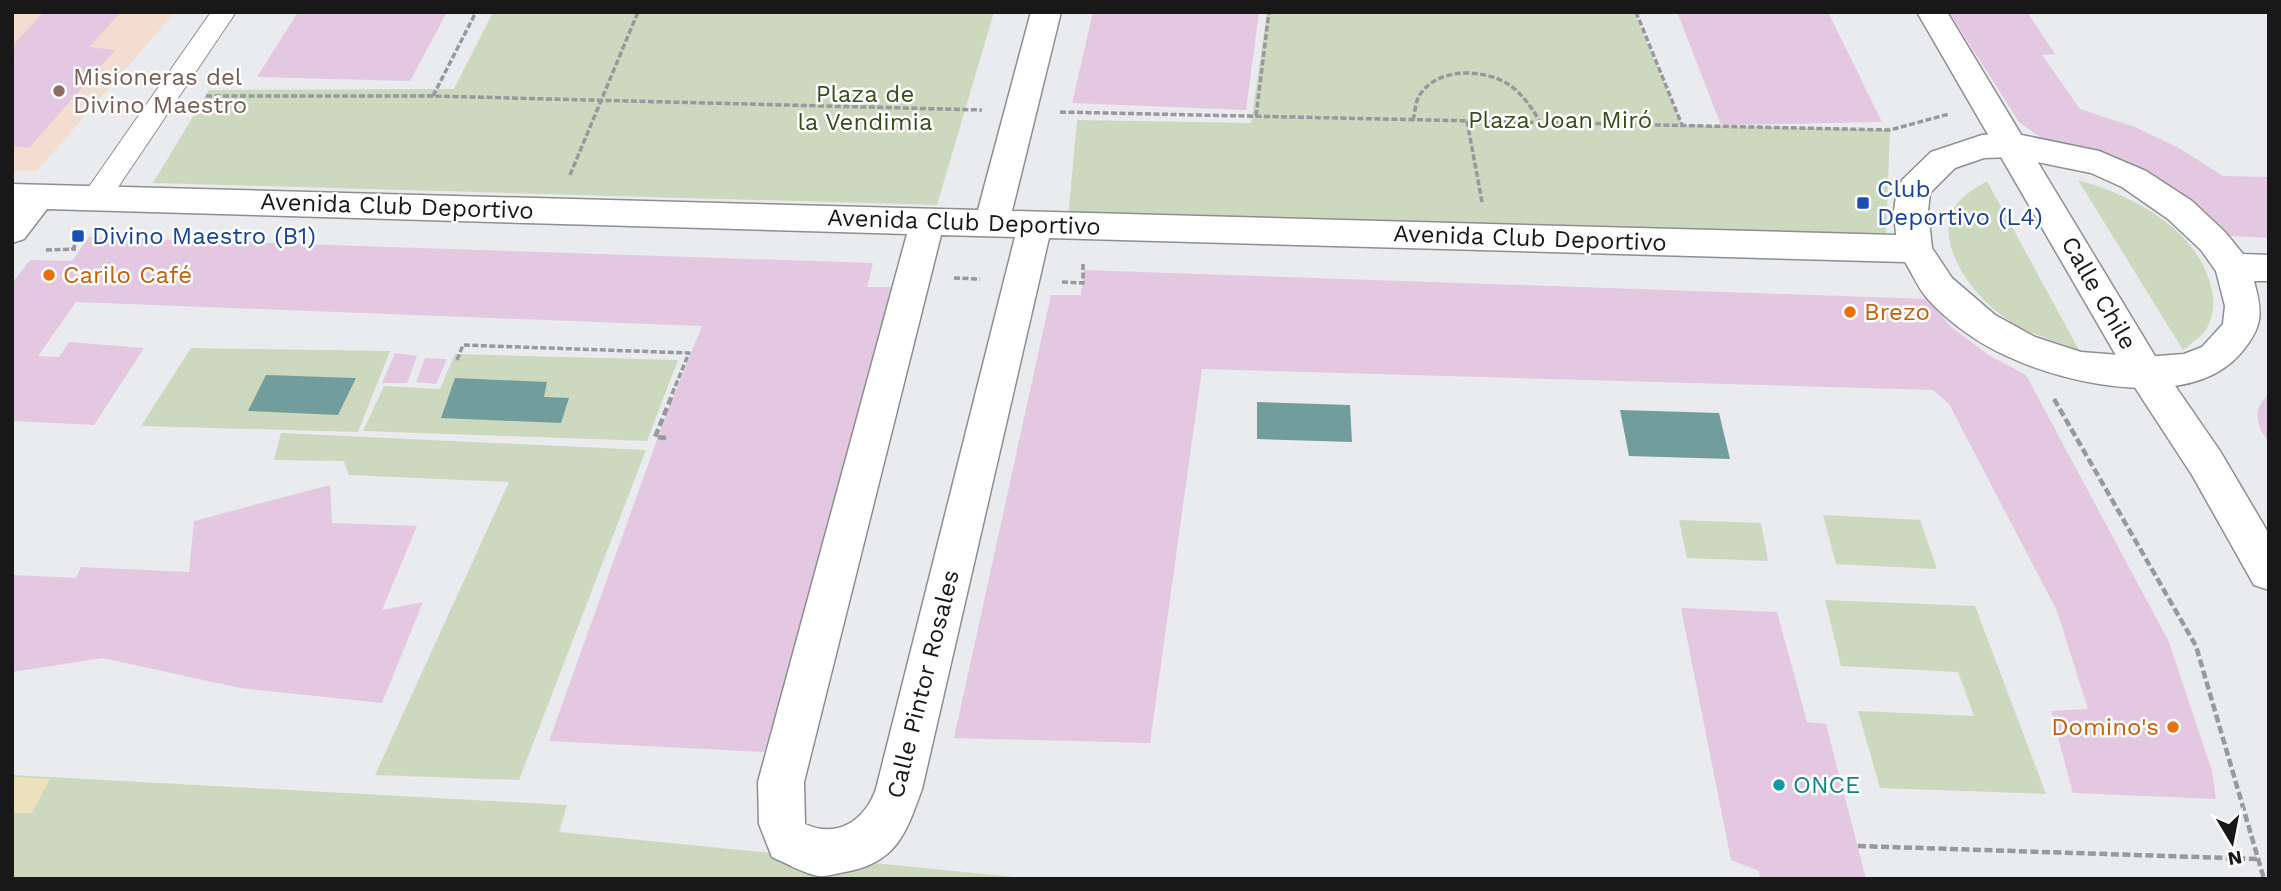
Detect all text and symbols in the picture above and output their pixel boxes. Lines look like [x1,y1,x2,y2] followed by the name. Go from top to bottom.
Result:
[73,63,247,119] place label: Misioneras del Divino Maestro
[797,80,933,136] park label: Plaza de la Vendimia
[51,83,67,99] marker: Misioneras del Divino Maestro
[1468,106,1652,134] park label: Plaza Joan Miró
[1877,175,2043,231] place label: Club Deportivo (L4)
[260,187,534,225] street label: Avenida Club Deportivo
[1855,195,1871,211] marker: Club Deportivo (L4)
[827,203,1101,241] street label: Avenida Club Deportivo
[1393,219,1667,257] street label: Avenida Club Deportivo
[92,222,316,250] place label: Divino Maestro (B1)
[70,228,86,244] marker: Divino Maestro (B1)
[2055,232,2143,354] street label: Calle Chile
[63,261,192,289] place label: Carilo Café
[41,267,57,283] marker: Carilo Café
[1864,298,1930,326] place label: Brezo
[1842,304,1858,320] marker: Brezo
[881,567,965,801] street label: Calle Pintor Rosales
[2051,713,2159,741] place label: Domino's
[2165,719,2181,735] marker: Domino's
[1793,771,1860,799] place label: ONCE
[1771,777,1787,793] marker: ONCE
[2197,807,2267,877] north arrow
[2226,846,2244,871] text: N

